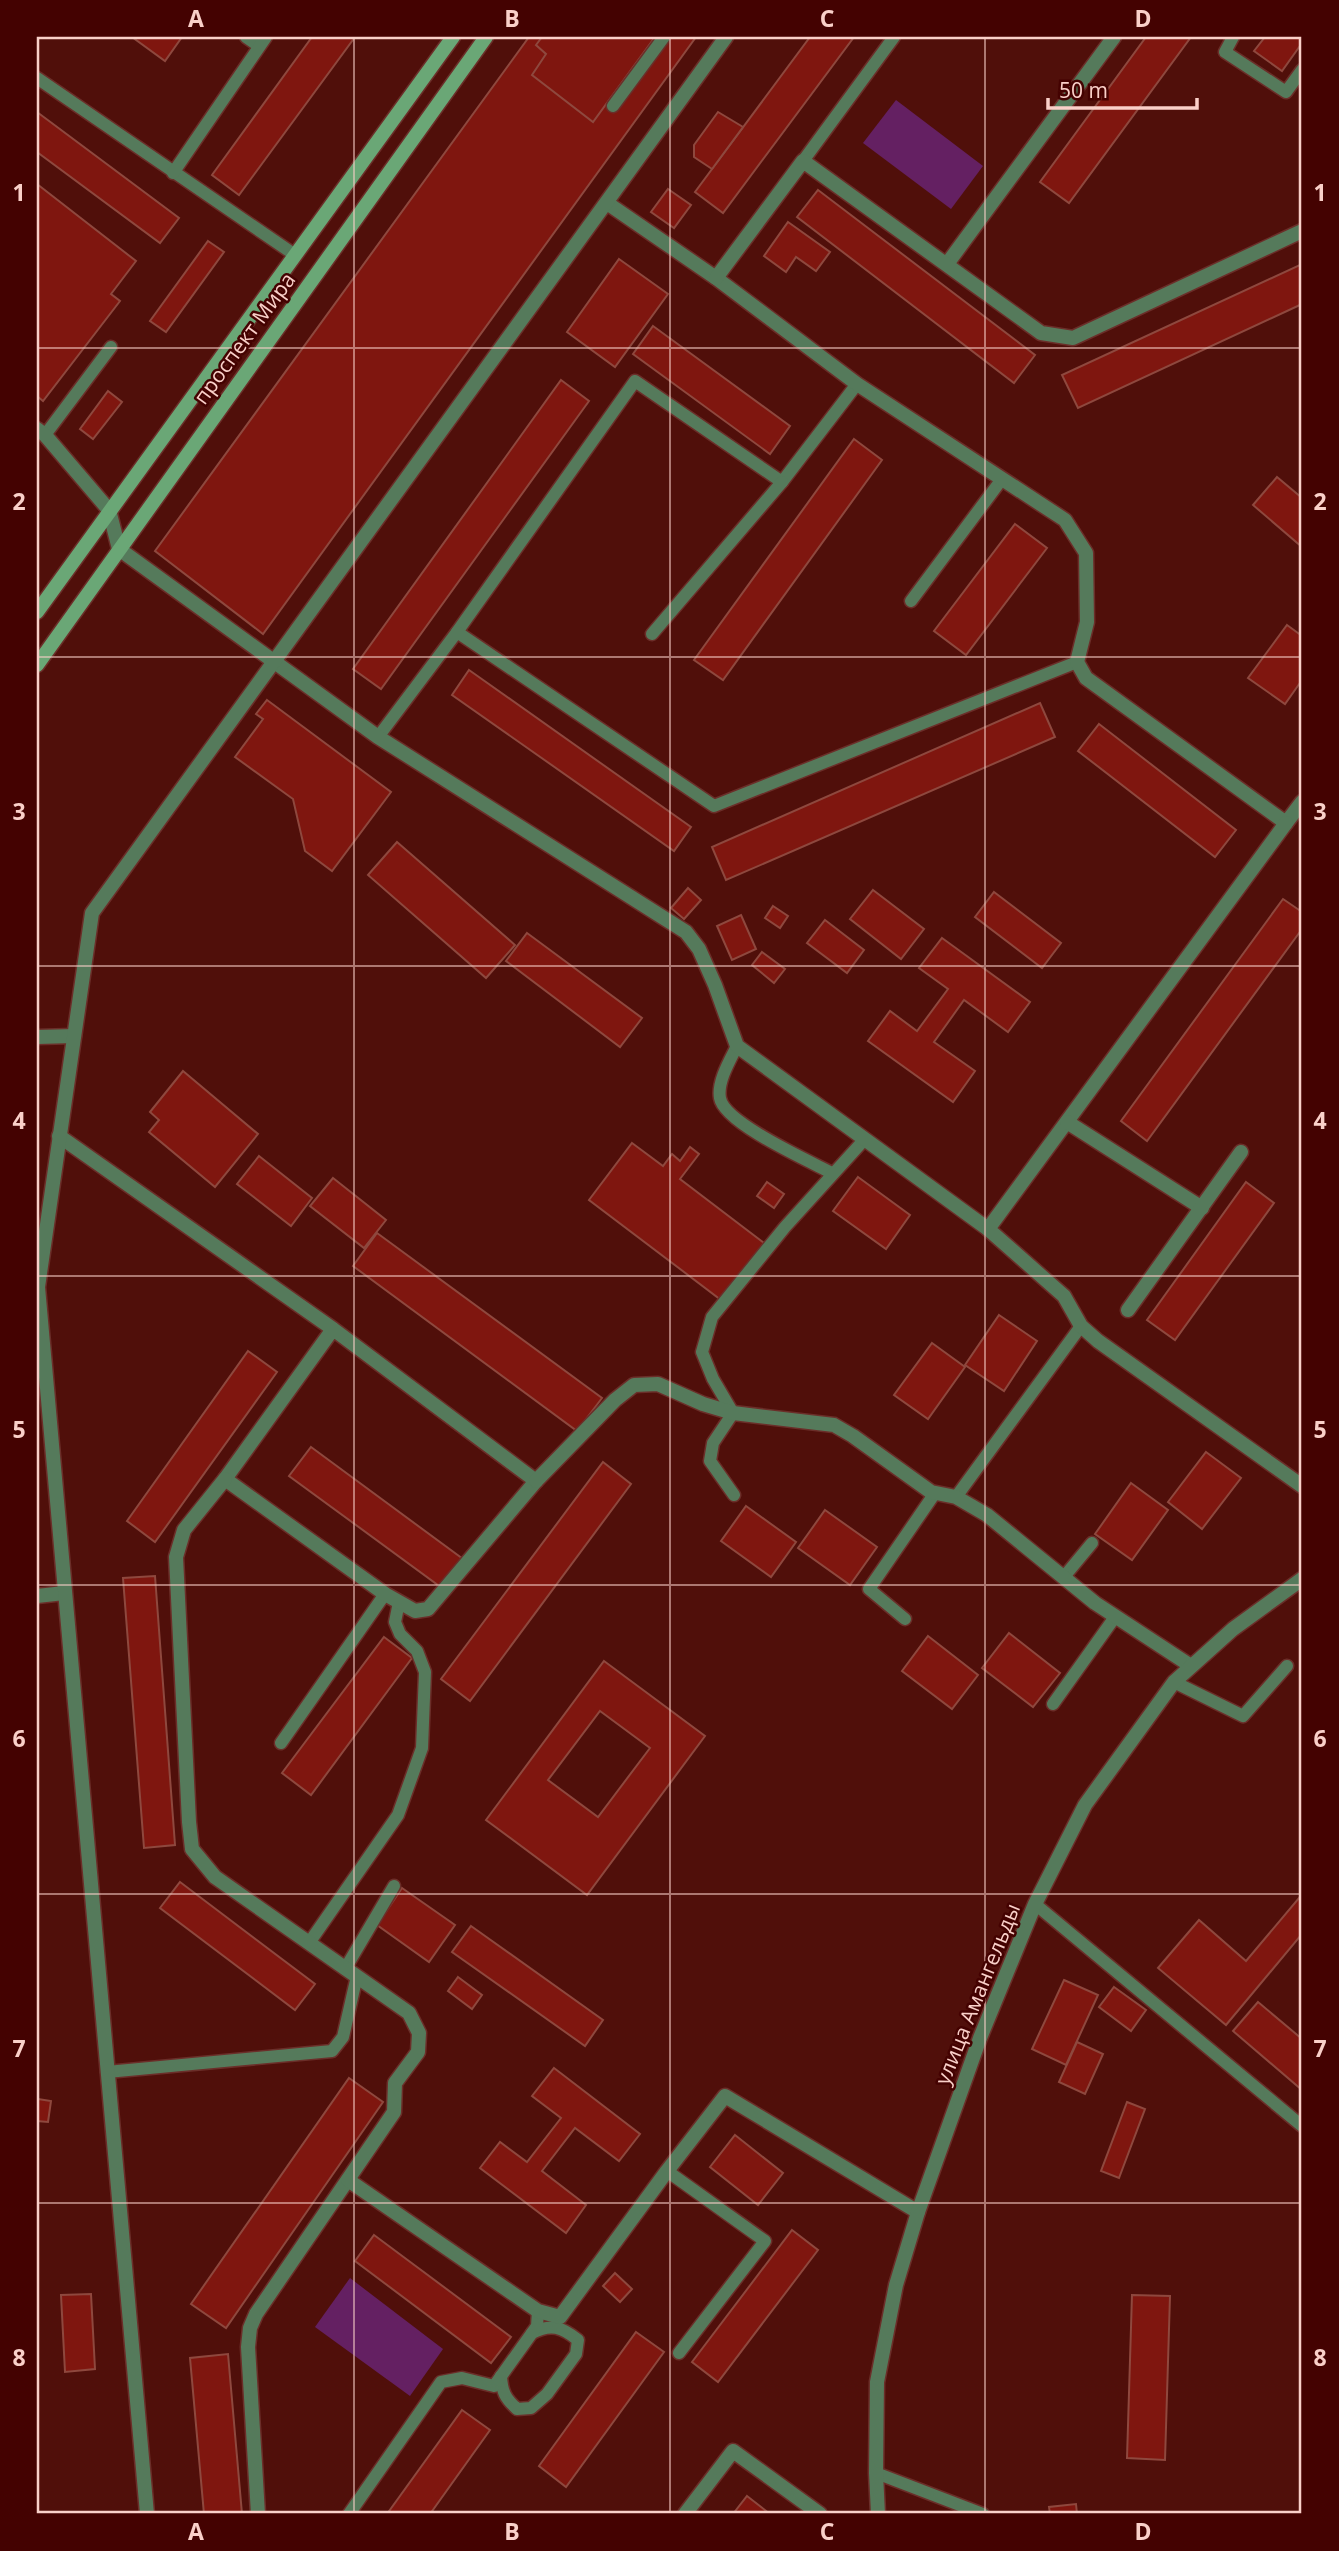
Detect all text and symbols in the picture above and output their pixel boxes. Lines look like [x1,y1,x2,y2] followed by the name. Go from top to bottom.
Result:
[188,2,204,34] text: A
[504,2,520,34] text: B
[820,2,834,34] text: C
[1134,2,1152,34] text: D
[1048,66,1197,110] scale bar
[1059,76,1108,104] text: 50 m
[12,176,26,208] text: 1
[1313,176,1327,208] text: 1
[187,267,301,409] street label: проспект Мира
[12,485,26,517] text: 2
[1313,485,1327,517] text: 2
[12,795,26,827] text: 3
[1313,795,1327,827] text: 3
[12,1104,26,1136] text: 4
[1313,1104,1327,1136] text: 4
[12,1413,26,1445] text: 5
[1313,1413,1327,1445] text: 5
[12,1722,26,1754] text: 6
[1313,1722,1327,1754] text: 6
[928,1899,1026,2089] street label: улица Амангельды
[12,2032,26,2064] text: 7
[1313,2032,1327,2064] text: 7
[12,2341,26,2373] text: 8
[1313,2341,1327,2373] text: 8
[188,2515,204,2547] text: A
[504,2515,520,2547] text: B
[820,2515,834,2547] text: C
[1134,2515,1152,2547] text: D

